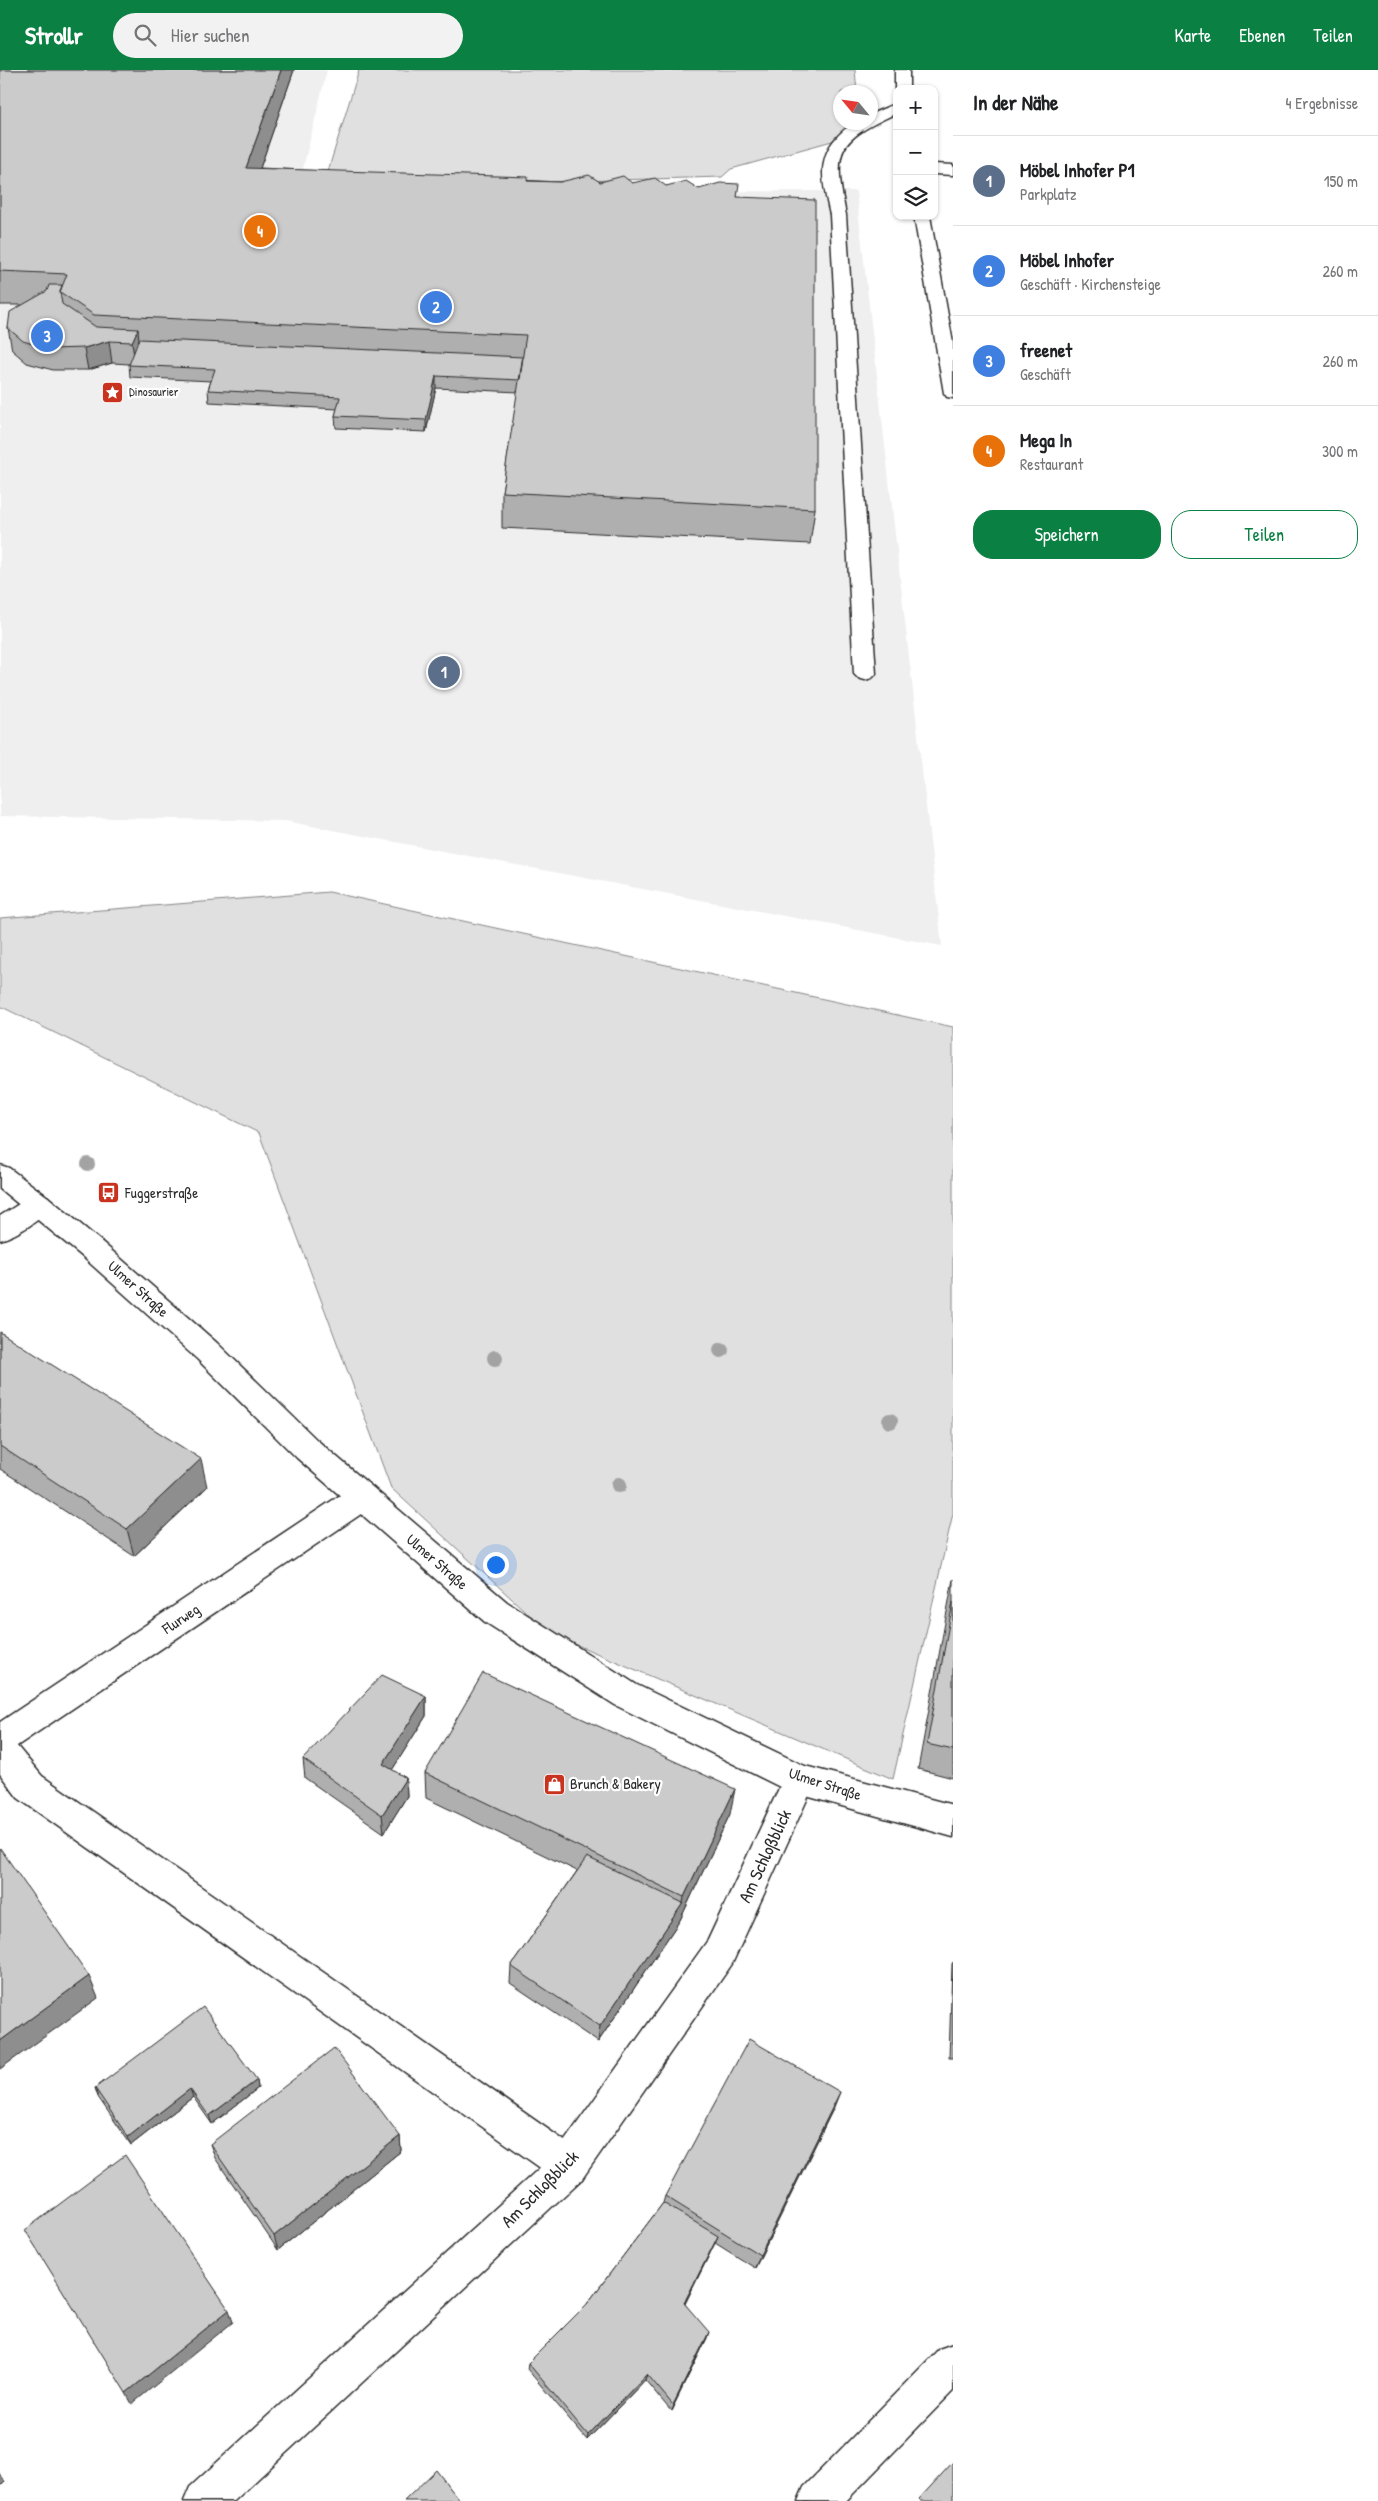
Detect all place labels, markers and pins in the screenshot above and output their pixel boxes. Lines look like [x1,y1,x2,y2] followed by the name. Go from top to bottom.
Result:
[244,212,276,250] pin: 4
[420,288,452,326] pin: 2
[31,317,63,355] pin: 3
[101,380,125,404] place icon: Dinosaurier
[129,383,179,400] place label: Dinosaurier
[428,653,460,691] pin: 1
[97,1181,121,1205] bus stop icon: Fuggerstraße
[124,1182,198,1203] place label: Fuggerstraße
[542,1772,566,1796] shop icon: Brunch & Bakery
[570,1773,661,1794] place label: Brunch & Bakery

